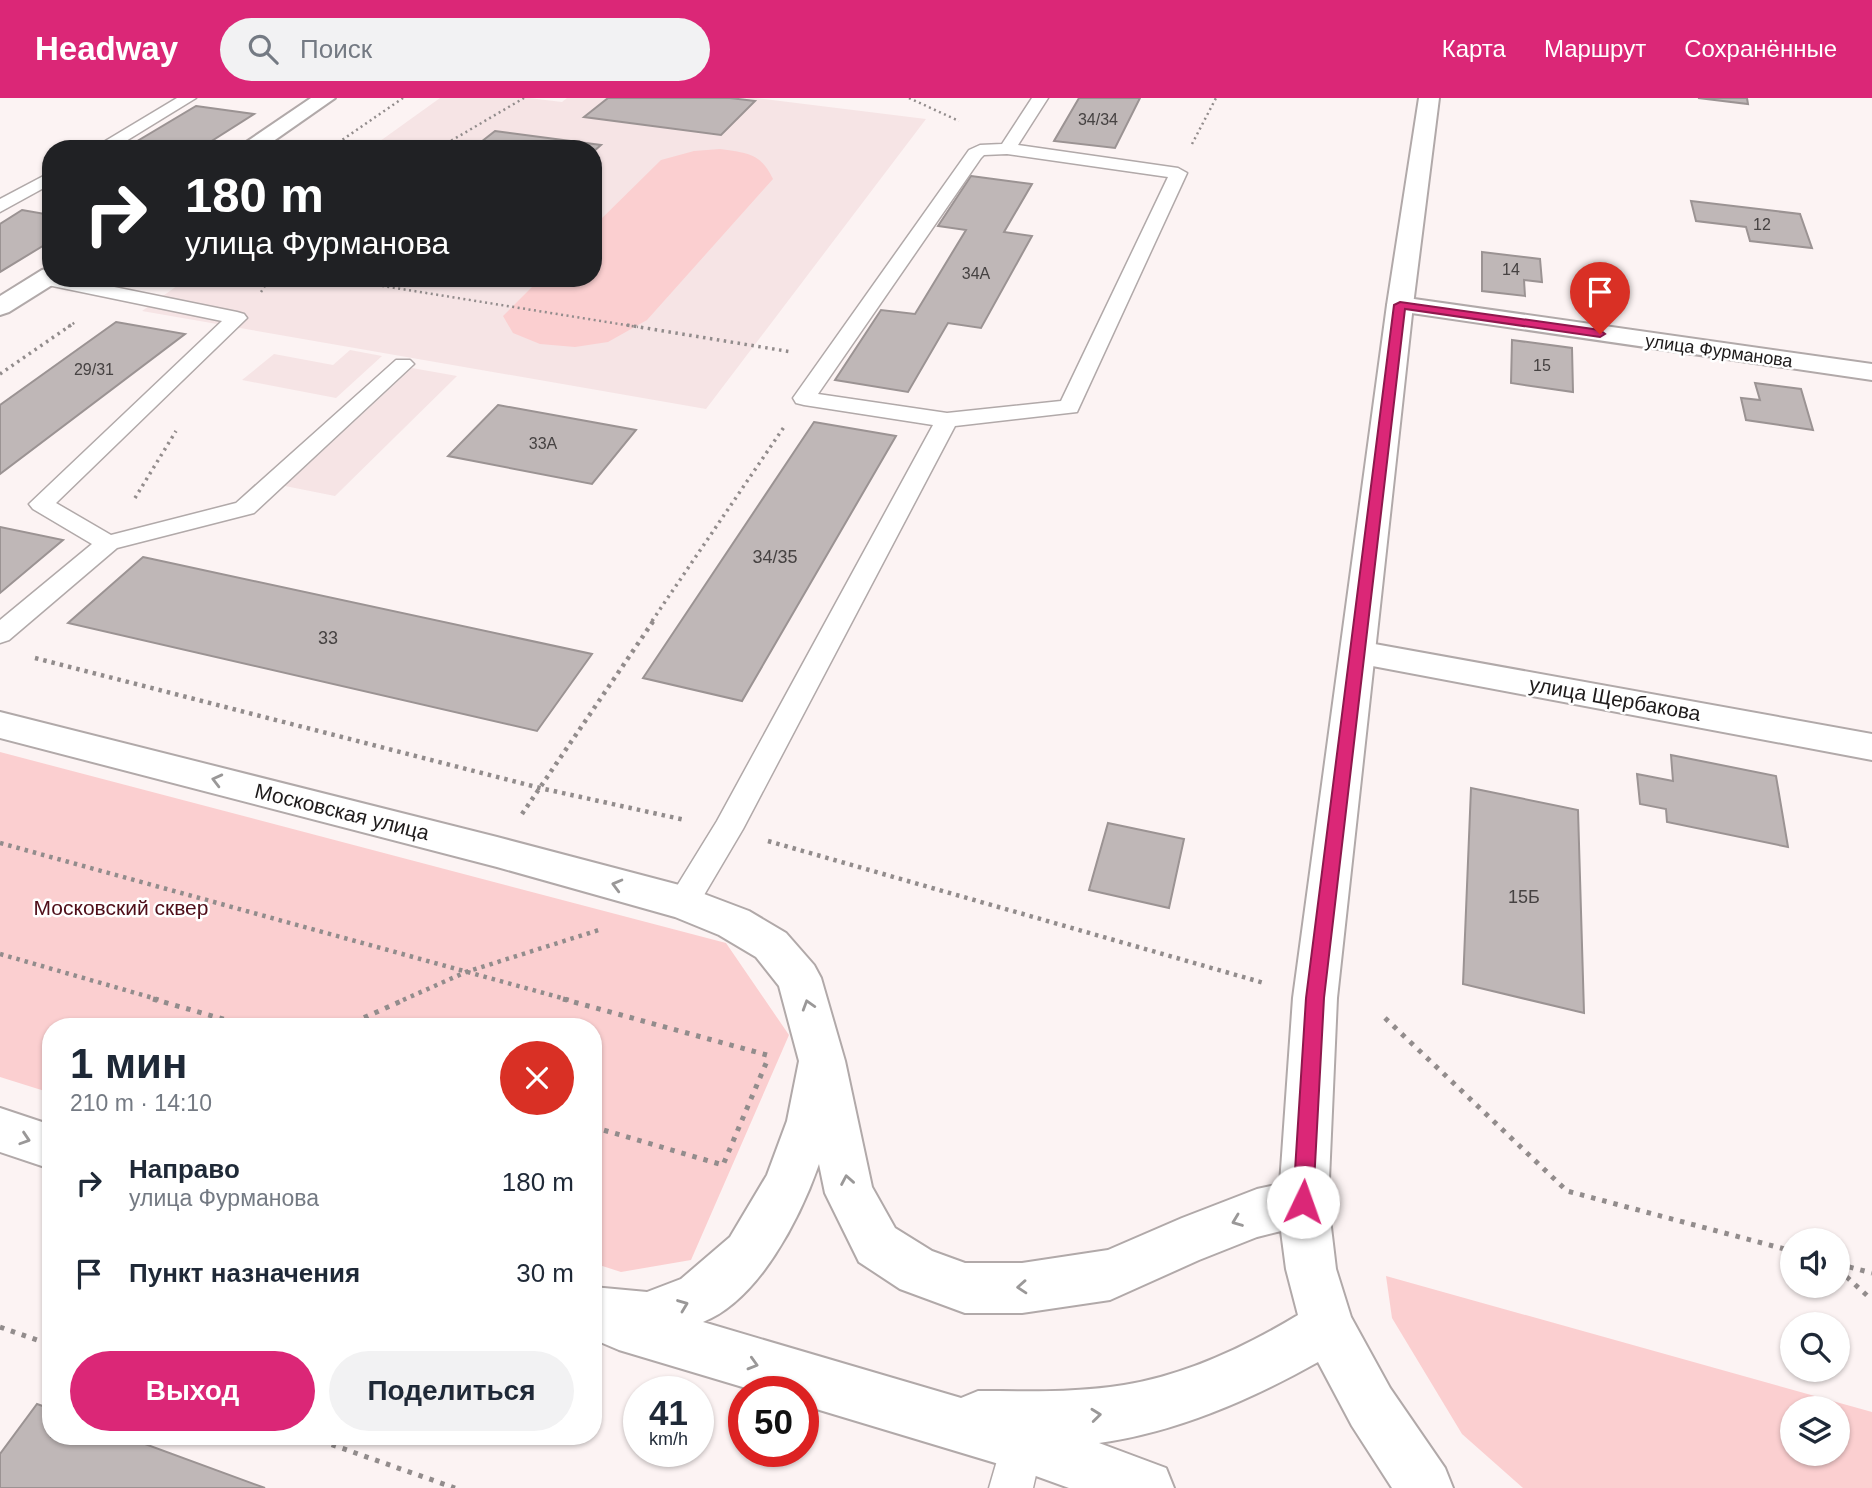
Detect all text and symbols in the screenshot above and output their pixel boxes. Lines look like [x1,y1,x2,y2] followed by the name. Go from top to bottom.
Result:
[220,18,710,81] search box
[35,30,178,67] text: Headway
[244,30,282,68] icon: search
[300,34,372,64] text: Поиск
[1442,35,1506,62] text: Карта
[1544,35,1646,62] text: Маршрут
[1684,35,1837,62] text: Сохранённые
[1078,111,1118,128] house number: 34/34
[70,168,161,259] icon: right
[185,168,324,222] text: 180 m
[1753,216,1771,233] house number: 12
[185,225,449,261] text: улица Фурманова
[1502,261,1520,278] house number: 14
[1570,262,1630,334] pin
[962,265,991,282] house number: 34А
[1581,273,1619,311] icon: arrive
[1644,331,1795,371] street label: улица Фурманова
[1533,357,1551,374] house number: 15
[74,361,114,378] house number: 29/31
[529,435,558,452] house number: 33А
[752,547,798,567] house number: 34/35
[318,628,338,648] house number: 33
[1528,672,1703,725] street label: улица Щербакова
[211,774,223,788] one-way arrow
[253,779,432,844] street label: Московская улица
[611,879,623,893] one-way arrow
[1508,887,1540,907] house number: 15Б
[34,896,208,919] park label: Московский сквер
[801,999,816,1011] one-way arrow
[70,1040,187,1087] text: 1 мин
[500,1041,574,1115] button: close
[70,1090,212,1116] text: 210 m · 14:10
[19,1130,31,1145] one-way arrow
[129,1154,240,1184] text: Направо
[70,1164,108,1202] icon: right
[1266,1165,1340,1239] position arrow
[502,1167,574,1197] text: 180 m
[840,1174,855,1186] one-way arrow
[129,1185,319,1211] text: улица Фурманова
[1232,1212,1244,1226] one-way arrow
[1780,1228,1850,1466] map controls
[1780,1228,1850,1298] button: sound
[70,1255,108,1293] icon: arrive
[129,1258,360,1288] text: Пункт назначения
[516,1258,574,1288] text: 30 m
[1016,1279,1027,1294] one-way arrow
[677,1299,689,1313] one-way arrow
[1780,1312,1850,1382] button: search
[70,1351,315,1431] button: Выход
[329,1351,574,1431] button: Поделиться
[746,1356,758,1371] one-way arrow
[728,1376,819,1467] speed limit sign: 50
[649,1393,688,1432] text: 41
[1780,1396,1850,1466] button: layers
[1090,1408,1102,1423] one-way arrow
[649,1429,688,1449] text: km/h

